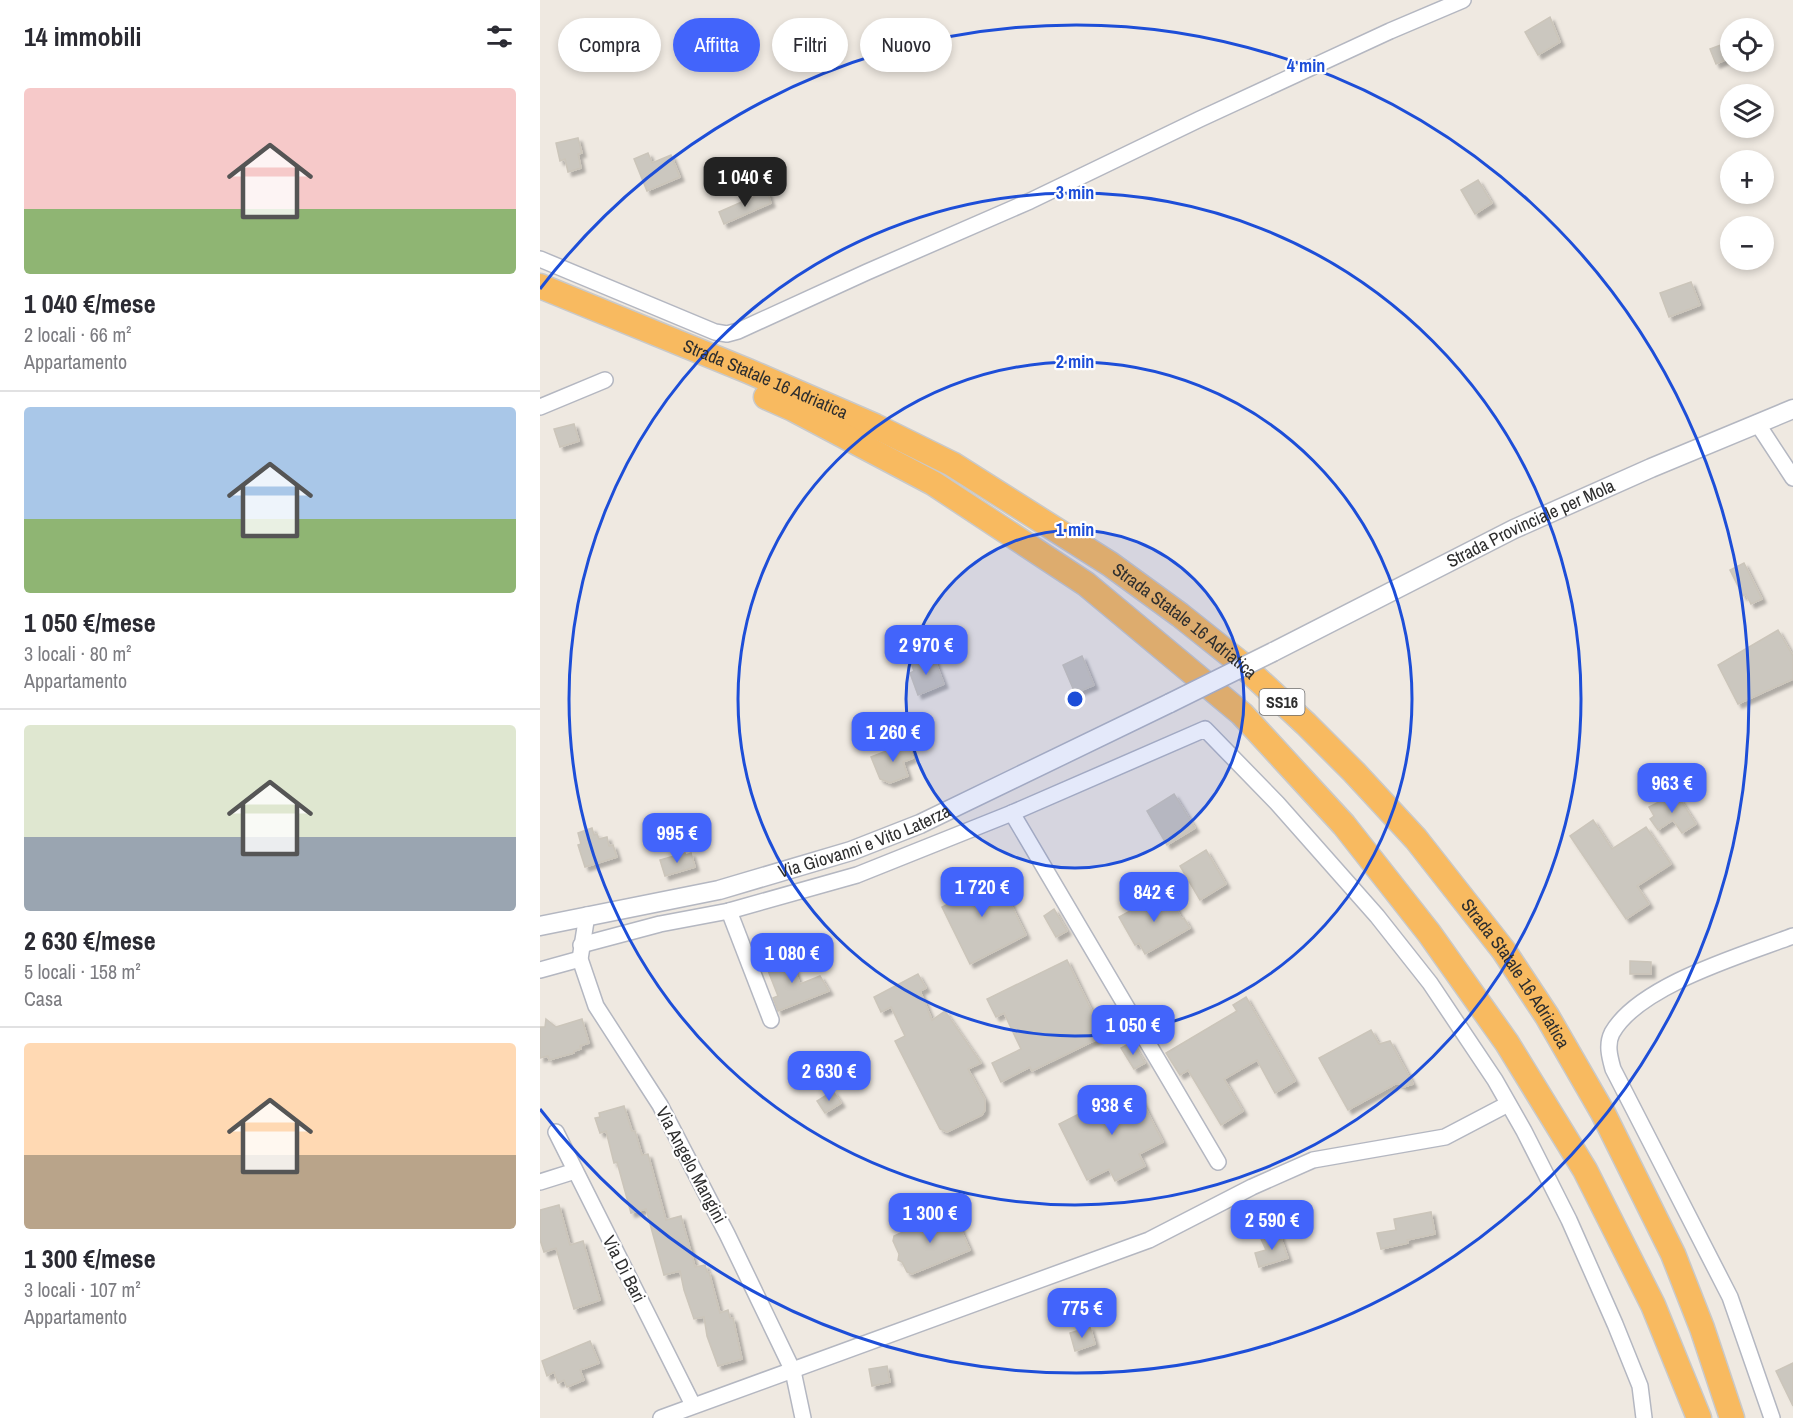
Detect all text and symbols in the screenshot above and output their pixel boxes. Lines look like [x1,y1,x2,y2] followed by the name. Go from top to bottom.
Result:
[558,18,661,72] chip: Compra
[673,18,760,72] chip: Affitta
[772,18,848,72] chip: Filtri
[860,18,952,72] chip: Nuovo
[1720,18,1774,270] map controls
[1720,18,1774,72] button: locate
[24,19,141,54] text: 14 immobili
[483,20,516,53] icon: filters
[1287,53,1325,78] text: 4 min
[1720,84,1774,138] button: layers
[216,127,324,235] icon: home
[1720,150,1774,204] button: +
[690,157,800,208] pin: 1 040 €
[718,163,772,190] text: 1 040 €
[1056,180,1094,205] text: 3 min
[1720,216,1774,270] button: −
[24,286,156,321] text: 1 040 €/mese
[24,321,132,348] text: 2 locali · 66 m²
[680,333,852,425] street label: Strada Statale 16 Adriatica
[24,348,127,375] text: Appartamento
[1056,349,1094,374] text: 2 min
[216,446,324,554] icon: home
[1442,473,1618,573] street label: Strada Provinciale per Mola
[1056,517,1094,542] text: 1 min
[1108,557,1263,685] street label: Strada Statale 16 Adriatica
[24,605,156,640] text: 1 050 €/mese
[871,625,981,676] pin: 2 970 €
[899,631,953,658] text: 2 970 €
[24,640,132,667] text: 3 locali · 80 m²
[24,667,127,694] text: Appartamento
[1065,689,1085,709] centre of rings
[1260,689,1304,715] road number: SS16
[838,712,948,763] pin: 1 260 €
[866,718,920,745] text: 1 260 €
[1630,763,1714,814] pin: 963 €
[216,764,324,872] icon: home
[1651,769,1693,796] text: 963 €
[775,798,955,884] street label: Via Giovanni e Vito Laterza
[635,813,719,864] pin: 995 €
[656,819,698,846] text: 995 €
[927,867,1037,918] pin: 1 720 €
[1112,872,1196,923] pin: 842 €
[955,873,1009,900] text: 1 720 €
[1133,878,1175,905] text: 842 €
[1456,893,1576,1053] street label: Strada Statale 16 Adriatica
[24,923,156,958] text: 2 630 €/mese
[737,933,847,984] pin: 1 080 €
[765,939,819,966] text: 1 080 €
[24,958,141,985] text: 5 locali · 158 m²
[24,985,62,1012] text: Casa
[1078,1005,1188,1056] pin: 1 050 €
[1106,1011,1160,1038] text: 1 050 €
[774,1051,884,1102] pin: 2 630 €
[802,1057,856,1084] text: 2 630 €
[216,1082,324,1190] icon: home
[1070,1085,1154,1136] pin: 938 €
[1091,1091,1133,1118] text: 938 €
[650,1102,733,1227] street label: Via Angelo Mangini
[875,1193,985,1244] pin: 1 300 €
[903,1199,957,1226] text: 1 300 €
[1217,1200,1327,1251] pin: 2 590 €
[1245,1206,1299,1233] text: 2 590 €
[597,1231,652,1307] street label: Via Di Bari
[24,1241,156,1276] text: 1 300 €/mese
[24,1276,141,1303] text: 3 locali · 107 m²
[1040,1288,1124,1339] pin: 775 €
[1061,1294,1103,1321] text: 775 €
[24,1303,127,1330] text: Appartamento

